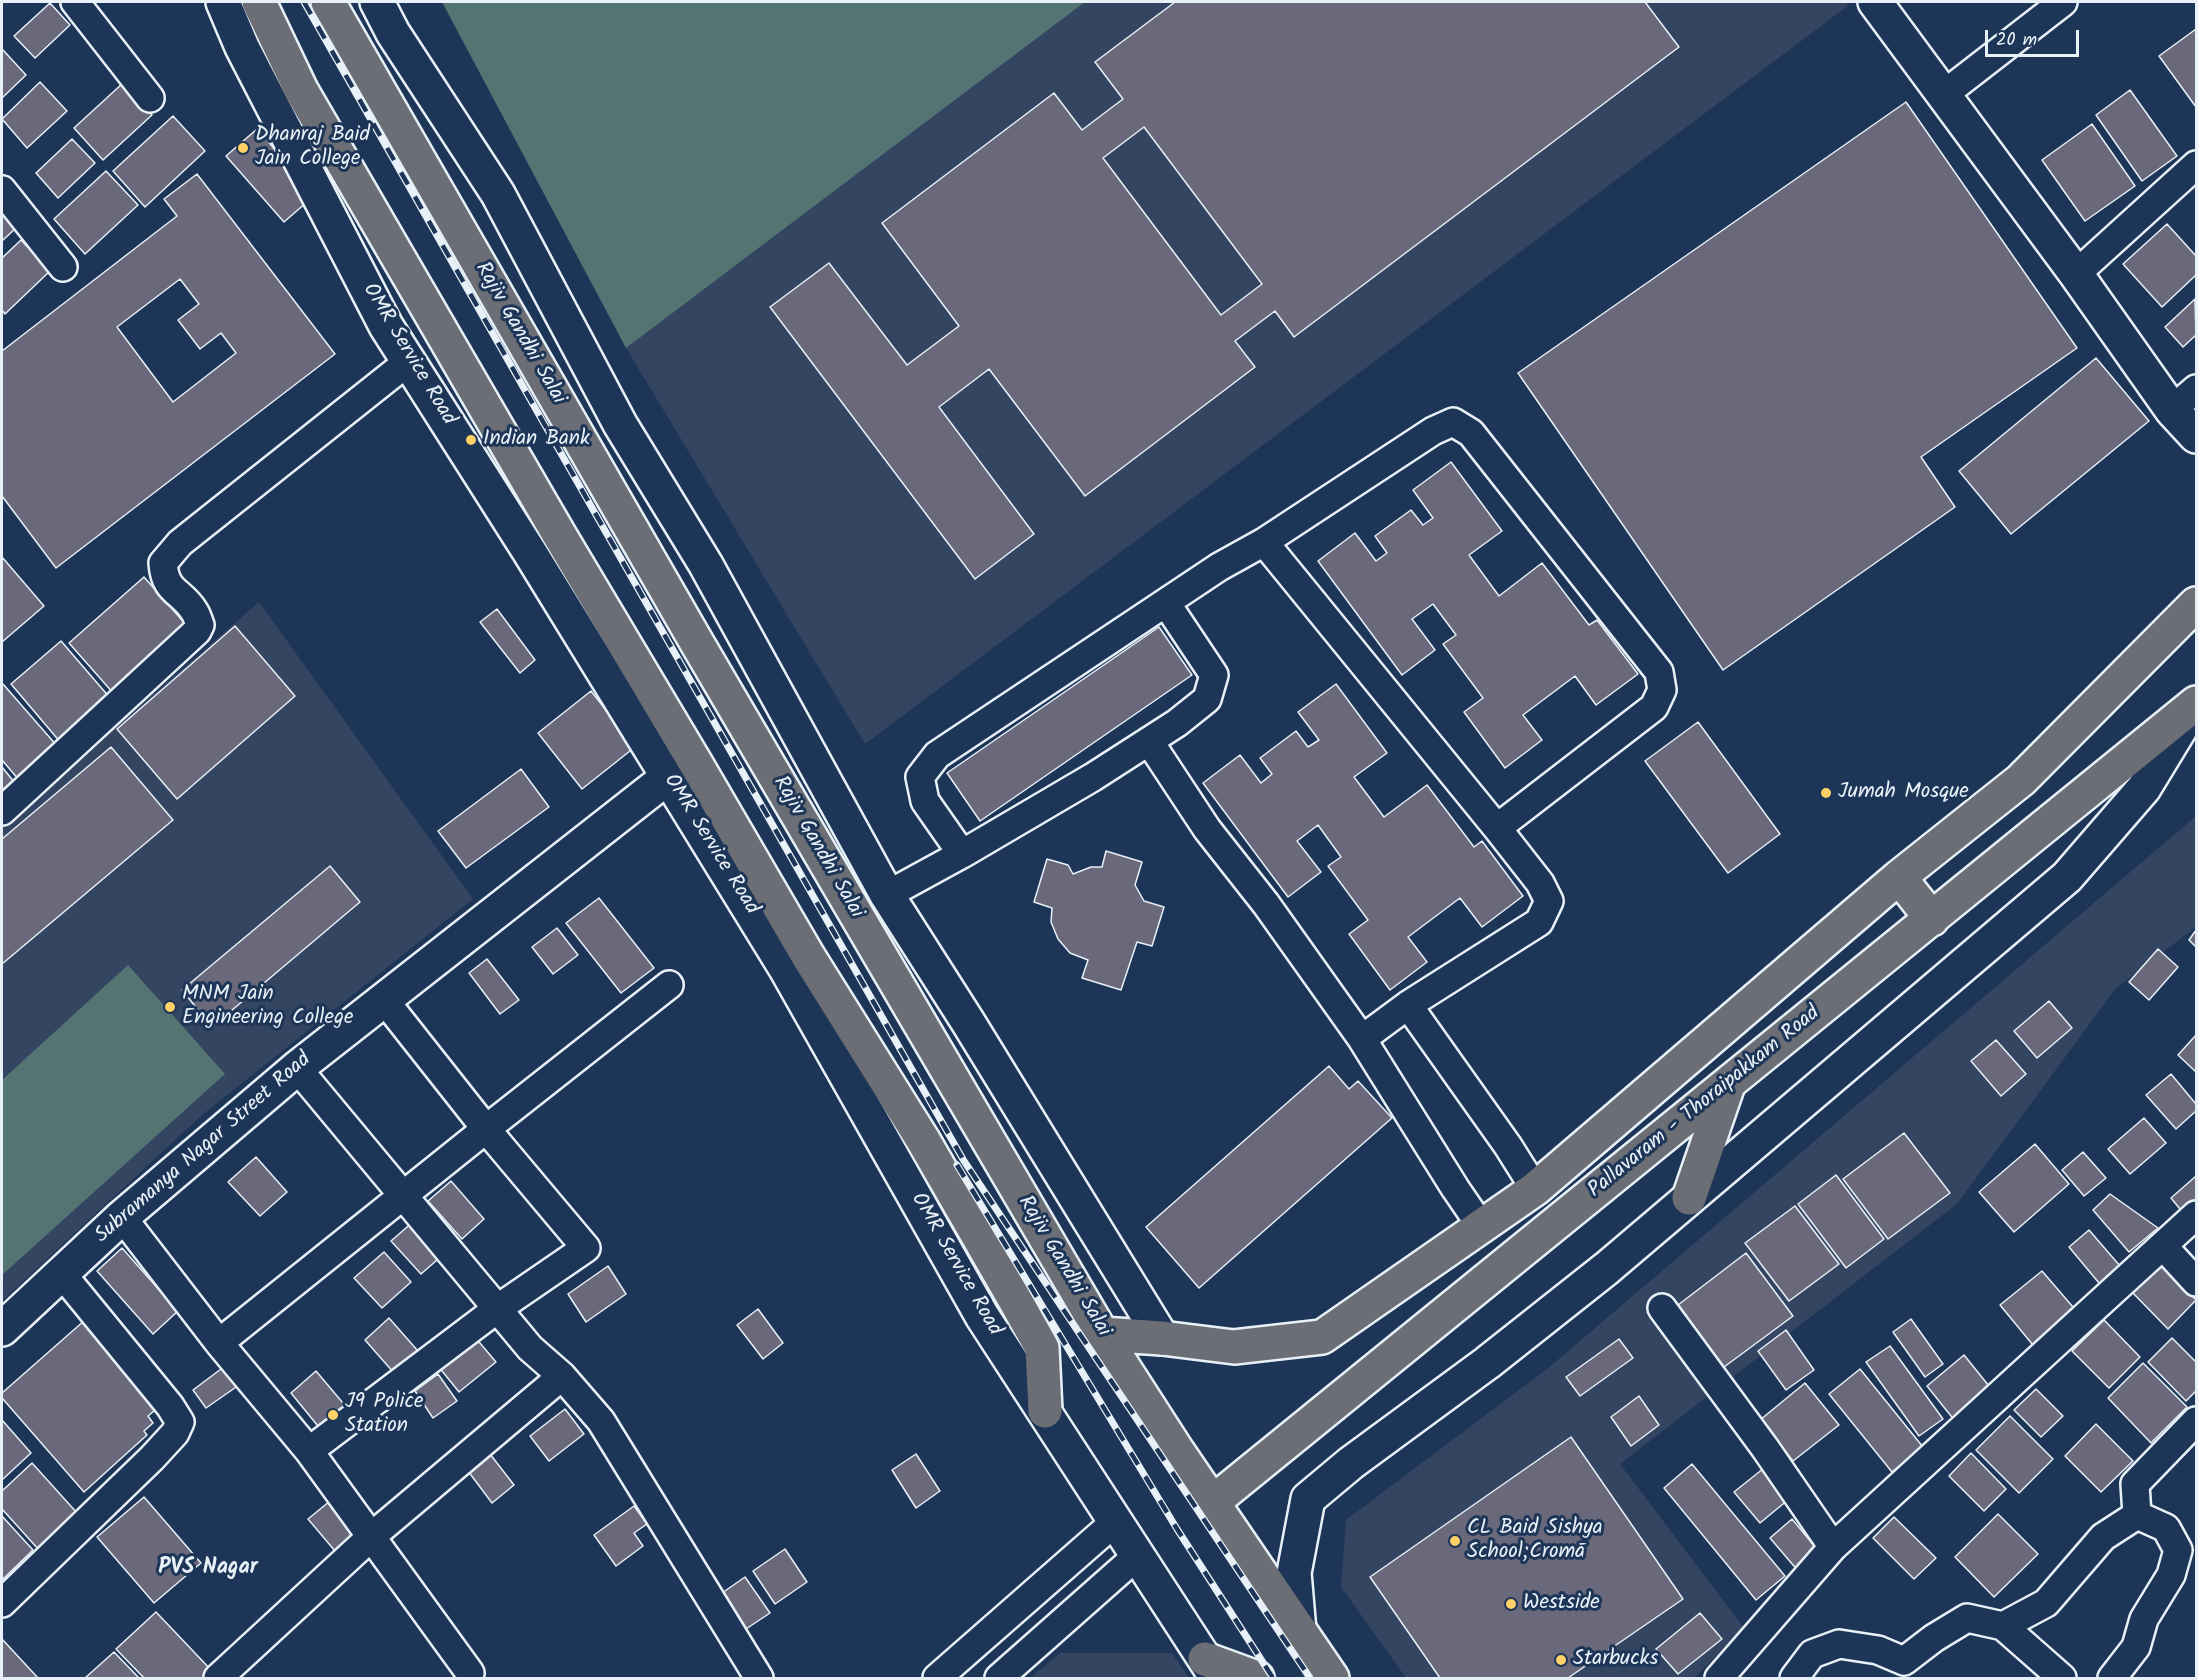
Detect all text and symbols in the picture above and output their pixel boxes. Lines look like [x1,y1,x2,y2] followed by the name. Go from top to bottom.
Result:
[1988,18,2082,56] scale bar
[1996,26,2037,55] text: 20 m
[255,123,370,173] place label: Dhanraj Baid Jain College
[236,141,250,155] marker: Dhanraj Baid Jain College
[468,259,570,409] street label: Rajiv Gandhi Salai
[356,280,460,430] street label: OMR Service Road
[483,427,590,453] place label: Indian Bank
[464,433,478,447] marker: Indian Bank
[657,770,763,920] street label: OMR Service Road
[766,773,868,923] street label: Rajiv Gandhi Salai
[1838,780,1969,806] place label: Jumah Mosque
[1819,786,1833,800] marker: Jumah Mosque
[182,982,353,1032] place label: MNM Jain Engineering College
[163,1000,177,1014] marker: MNM Jain Engineering College
[1584,1002,1826,1204] street label: Pallavaram - Thoraipakkam Road
[91,1048,317,1250] street label: Subramanya Nagar Street Road
[904,1189,1006,1341] street label: OMR Service Road
[1011,1192,1115,1342] street label: Rajiv Gandhi Salai
[345,1390,423,1440] place label: J9 Police Station
[326,1408,340,1422] marker: J9 Police Station
[1467,1516,1603,1566] place label: CL Baid Sishya School;Cromā
[1448,1534,1462,1548] marker: CL Baid Sishya School;Cromā
[158,1556,258,1582] district label: PVS Nagar
[1523,1591,1600,1617] place label: Westside
[1504,1597,1518,1611] marker: Westside
[1573,1647,1658,1673] place label: Starbucks
[1554,1653,1568,1667] marker: Starbucks

